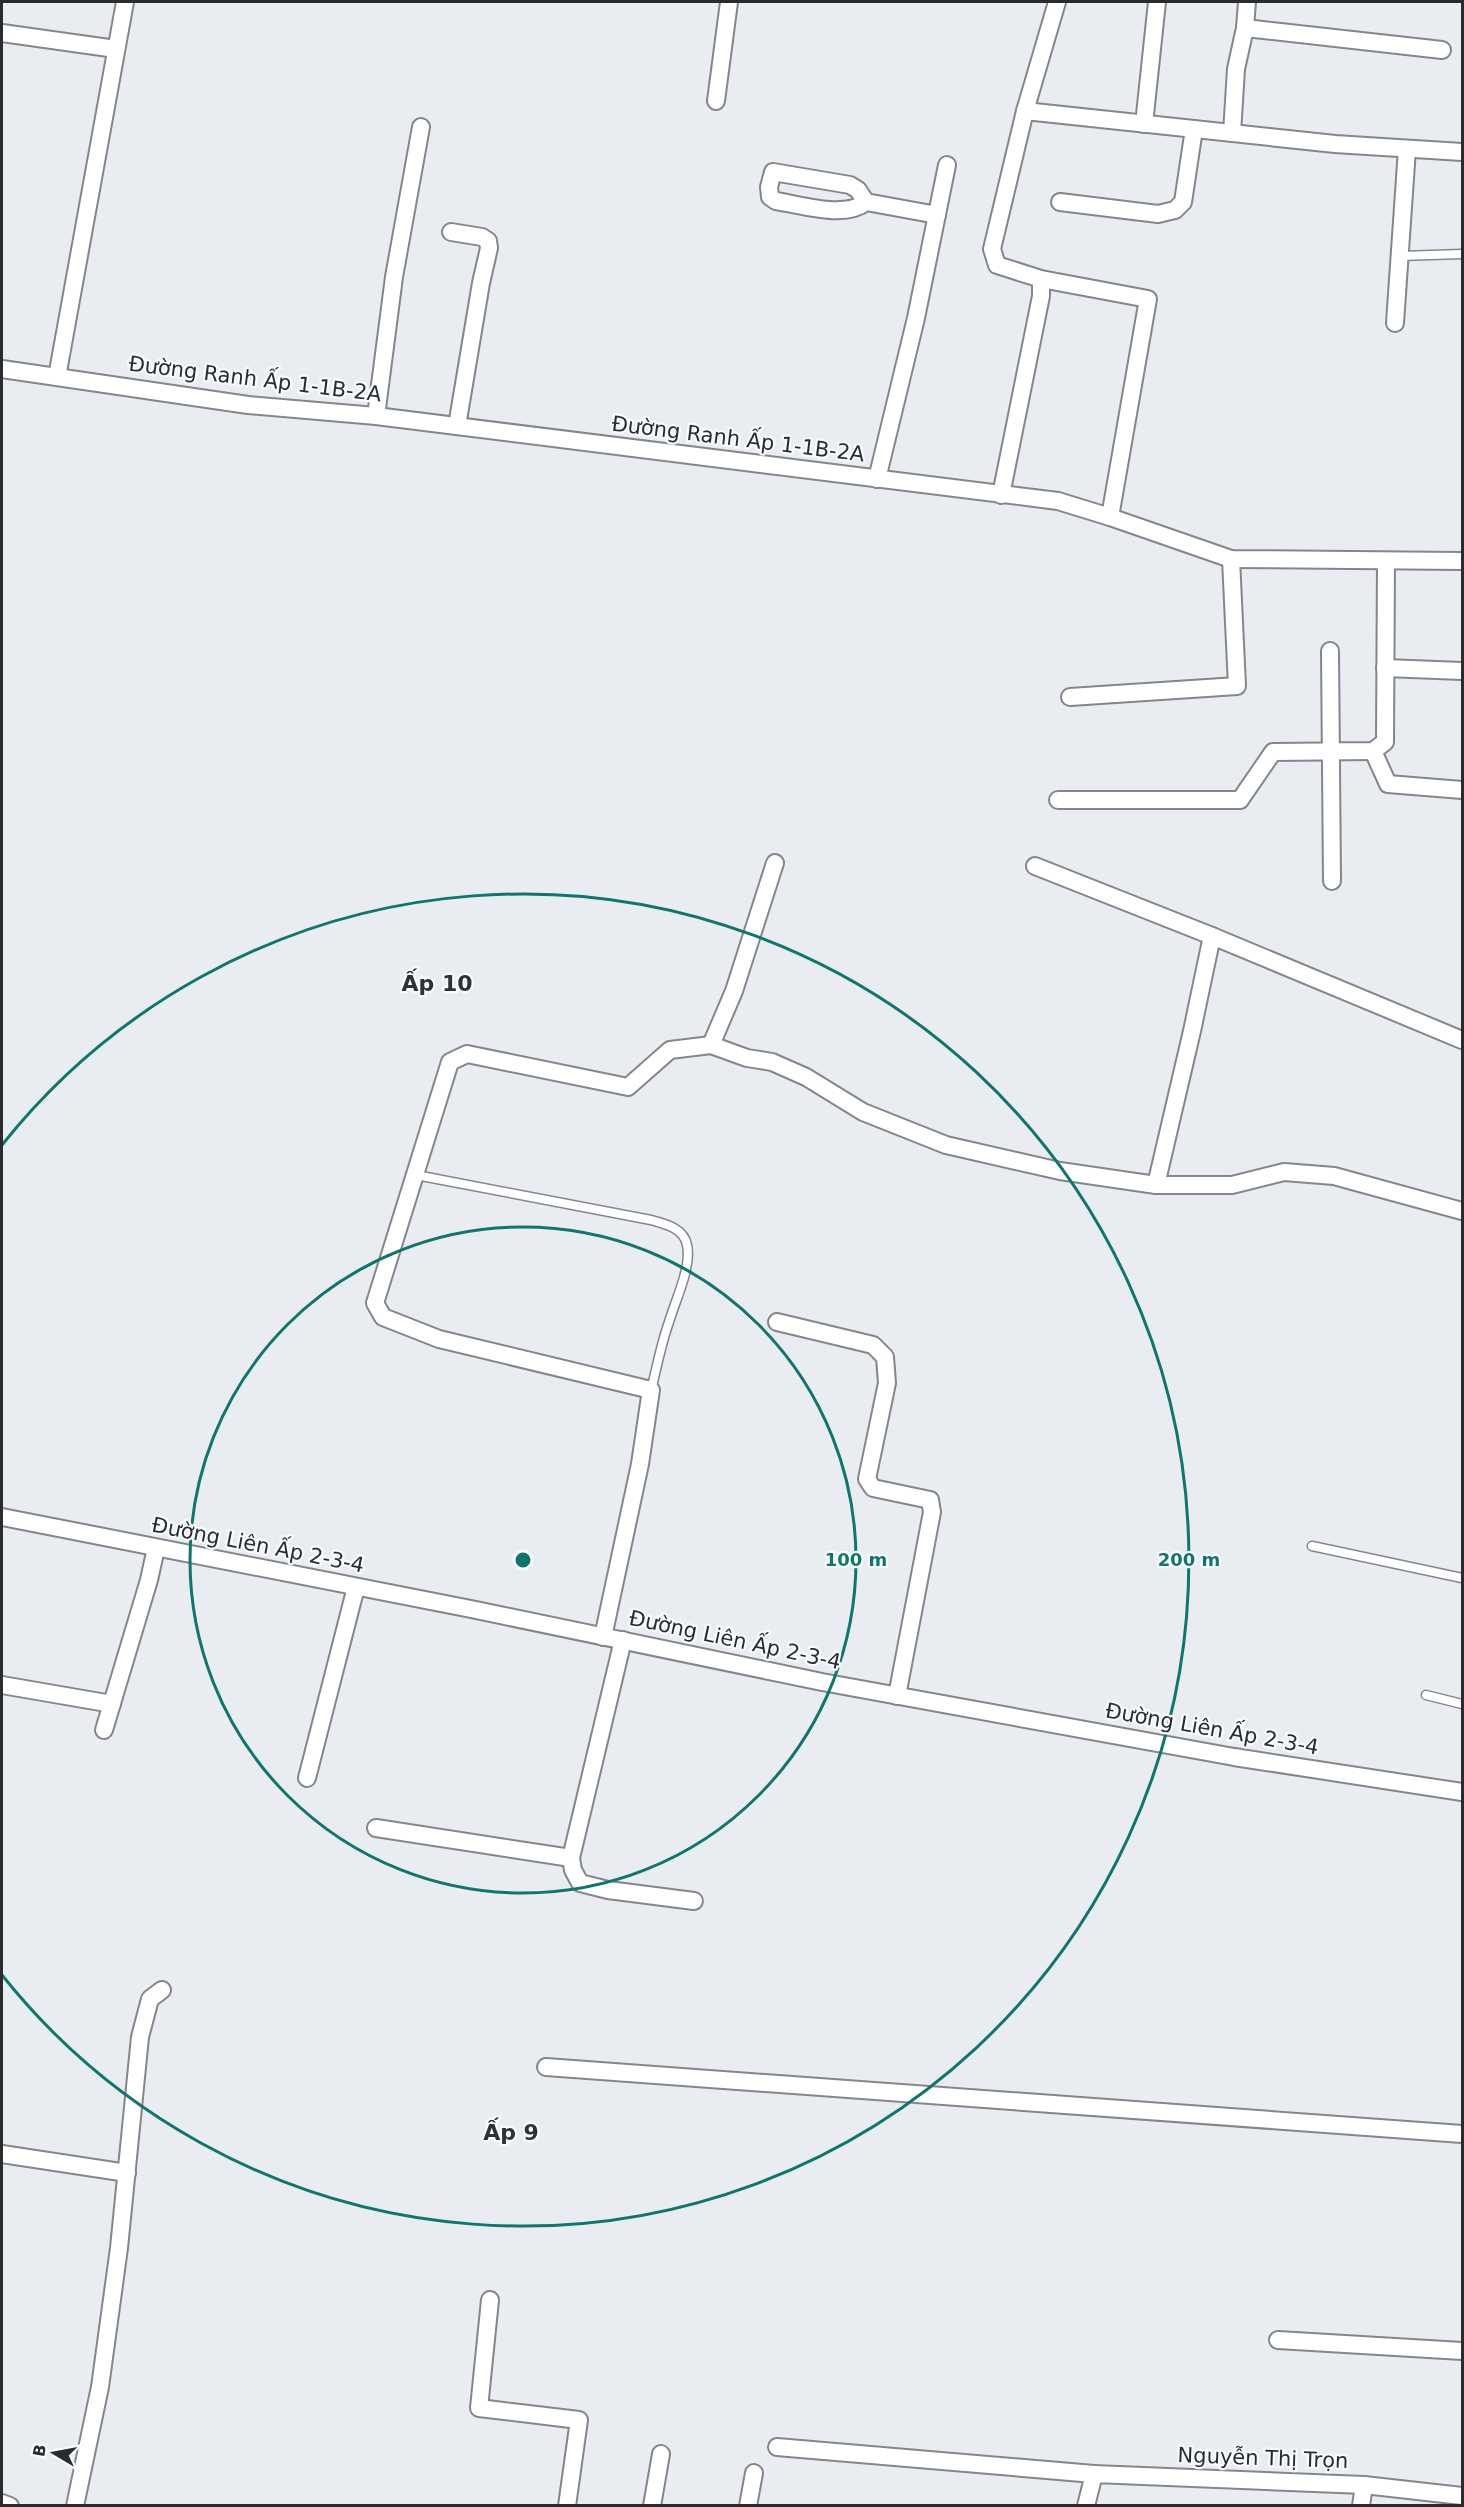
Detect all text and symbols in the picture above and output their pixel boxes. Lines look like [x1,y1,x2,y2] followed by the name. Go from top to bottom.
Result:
[127,349,384,406] street label: Đường Ranh Ấp 1-1B-2A
[610,409,867,466] street label: Đường Ranh Ấp 1-1B-2A
[401,968,473,996] district label: Ấp 10
[150,1510,367,1577] street label: Đường Liên Ấp 2-3-4
[825,1549,887,1570] text: 100 m
[1158,1549,1220,1570] text: 200 m
[513,1550,533,1570] centre of rings
[627,1603,844,1674] street label: Đường Liên Ấp 2-3-4
[1104,1695,1321,1760] street label: Đường Liên Ấp 2-3-4
[483,2117,539,2145] district label: Ấp 9
[24,2423,84,2483] north arrow
[1177,2442,1349,2473] street label: Nguyễn Thị Trọn
[29,2443,50,2458] text: B

